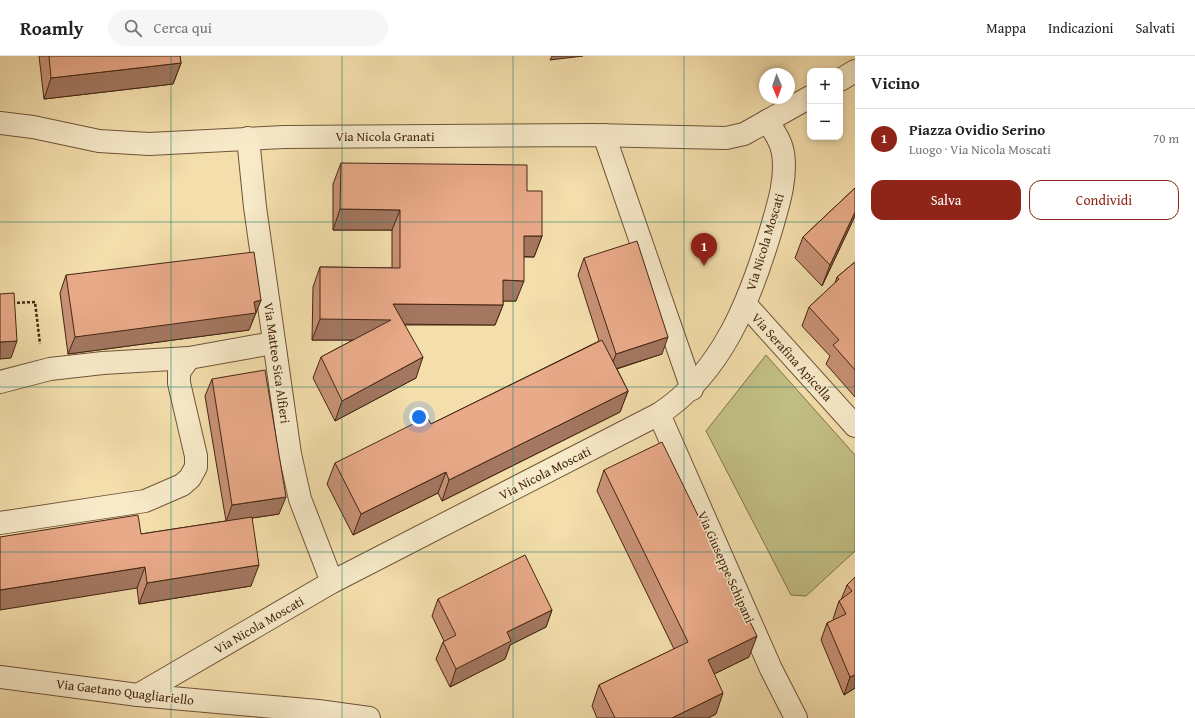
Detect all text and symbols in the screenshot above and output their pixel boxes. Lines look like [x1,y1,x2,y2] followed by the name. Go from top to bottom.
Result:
[108,10,388,46] search box
[20,14,84,42] text: Roamly
[122,17,144,39] icon: search
[154,17,212,38] text: Cerca qui
[986,18,1026,38] text: Mappa
[1048,18,1113,38] text: Indicazioni
[1135,18,1175,38] text: Salvati
[759,68,795,104] north arrow
[807,68,843,140] map controls
[807,68,843,104] button: +
[871,70,920,95] text: Vicino
[807,104,843,140] button: −
[909,119,1045,140] text: Piazza Ovidio Serino
[335,127,435,146] street label: Via Nicola Granati
[881,129,887,148] text: 1
[1153,129,1179,148] text: 70 m
[909,140,1051,159] text: Luogo · Via Nicola Moscati
[871,180,1021,220] button: Salva
[1029,180,1179,220] button: Condividi
[741,191,789,293] street label: Via Nicola Moscati
[691,233,717,266] pin: 1
[259,301,295,425] street label: Via Matteo Sica Alfieri
[747,309,837,406] street label: Via Serafina Apicella
[409,407,429,427] your location
[496,441,595,504] street label: Via Nicola Moscati
[693,508,759,626] street label: Via Giuseppe Schipani
[211,591,308,658] street label: Via Nicola Moscati
[55,674,195,710] street label: Via Gaetano Quagliariello

